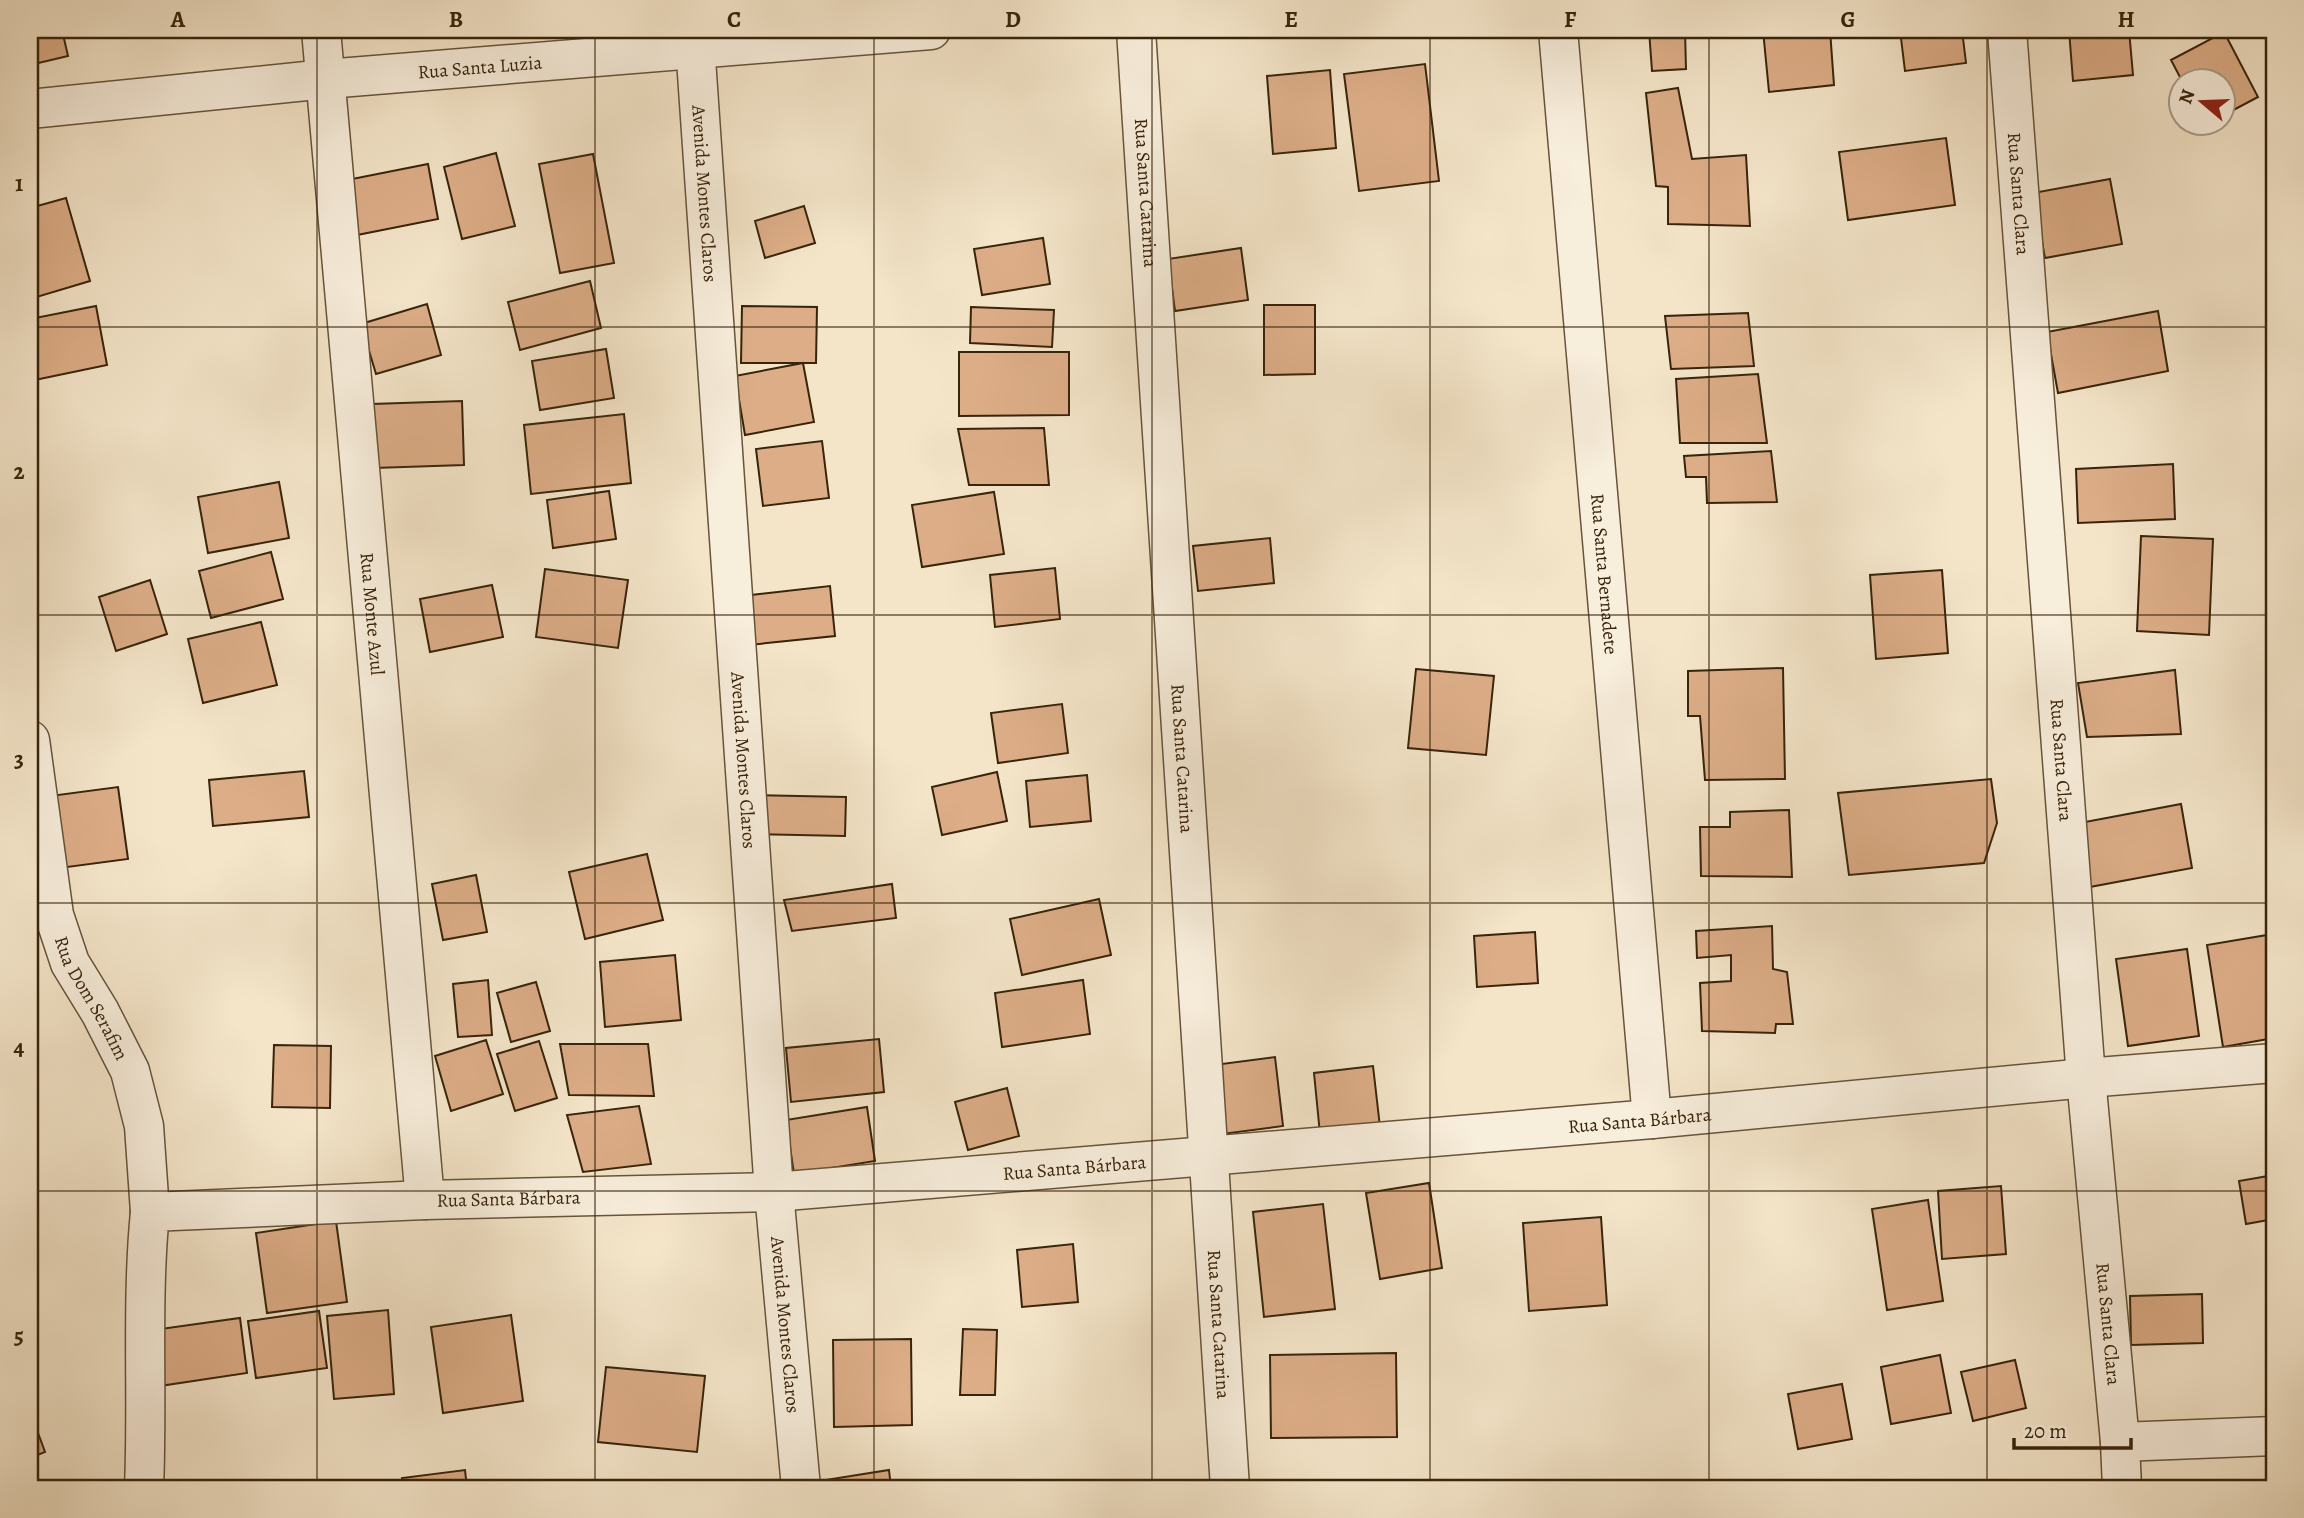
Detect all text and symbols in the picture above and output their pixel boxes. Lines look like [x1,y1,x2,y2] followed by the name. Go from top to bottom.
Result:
[170,4,186,35] text: A
[449,4,463,35] text: B
[727,4,741,35] text: C
[1005,4,1021,35] text: D
[1284,4,1298,35] text: E
[1564,4,1577,35] text: F
[1840,4,1856,35] text: G
[2117,4,2135,35] text: H
[417,50,543,86] street label: Rua Santa Luzia
[2168,66,2238,136] north arrow
[2172,86,2201,108] text: N
[685,103,723,283] street label: Avenida Montes Claros
[1128,117,1163,268] street label: Rua Santa Catarina
[2001,131,2036,256] street label: Rua Santa Clara
[15,168,23,199] text: 1
[13,456,25,487] text: 2
[1584,492,1624,656] street label: Rua Santa Bernadete
[353,551,390,677] street label: Rua Monte Azul
[724,670,762,850] street label: Avenida Montes Claros
[1164,683,1200,834] street label: Rua Santa Catarina
[2043,698,2079,823] street label: Rua Santa Clara
[14,744,24,775] text: 3
[48,933,134,1065] street label: Rua Dom Serafim
[14,1032,25,1063] text: 4
[1567,1101,1713,1140] street label: Rua Santa Bárbara
[1002,1149,1147,1187] street label: Rua Santa Bárbara
[436,1184,581,1214] street label: Rua Santa Bárbara
[764,1234,806,1414] street label: Avenida Montes Claros
[1201,1249,1236,1400] street label: Rua Santa Catarina
[2089,1262,2127,1387] street label: Rua Santa Clara
[14,1320,24,1351] text: 5
[2014,1406,2131,1450] scale bar
[2024,1417,2067,1445] text: 20 m

